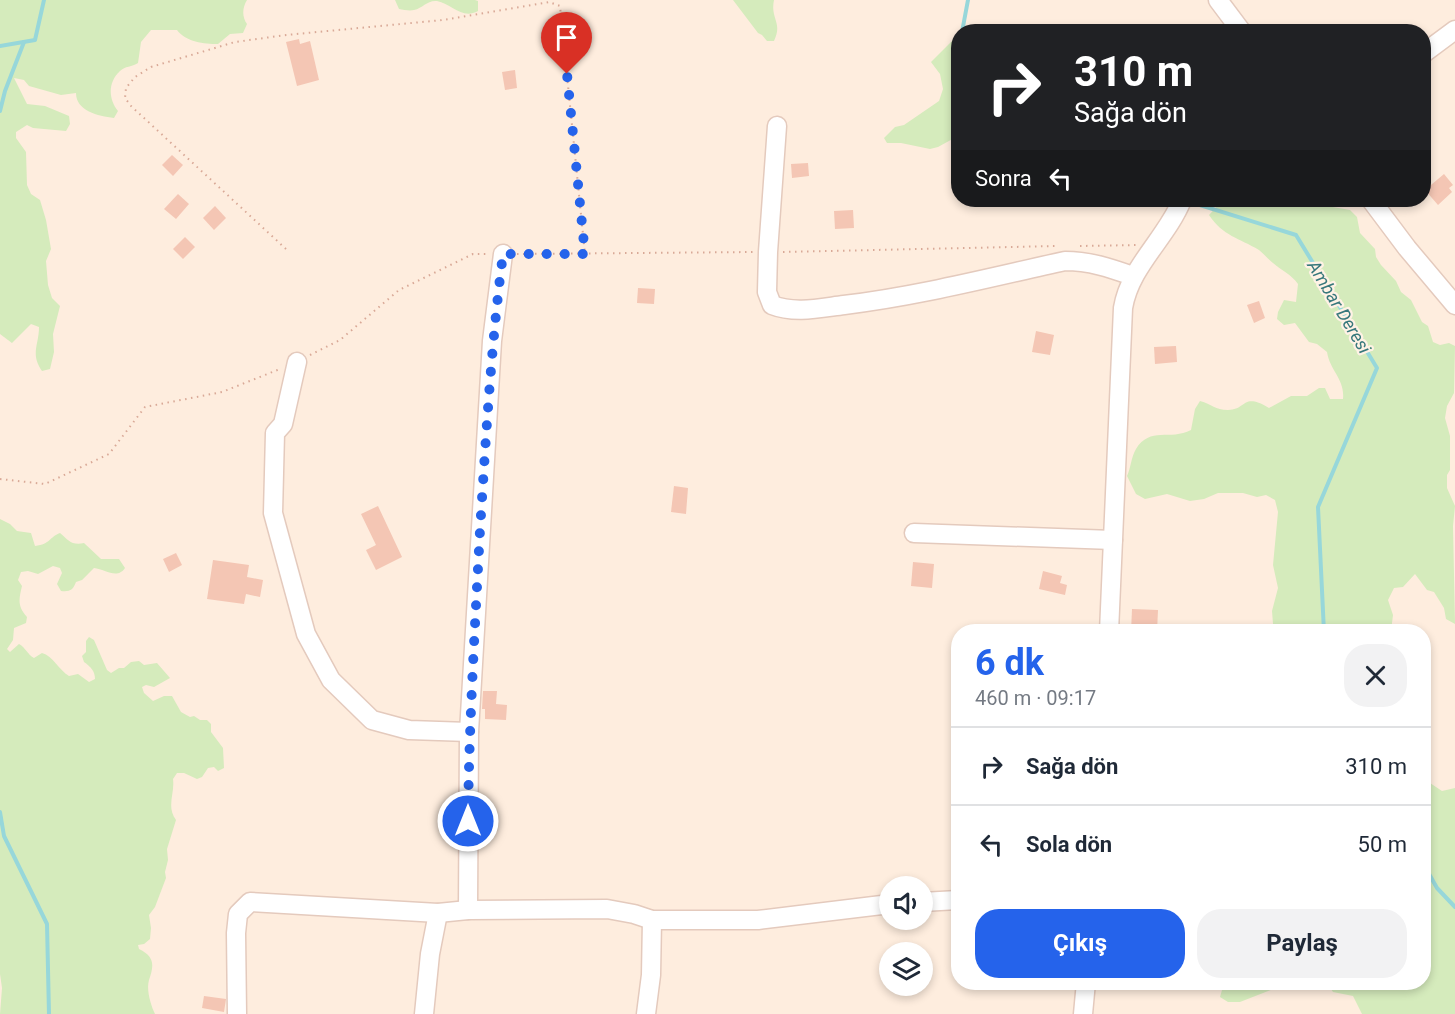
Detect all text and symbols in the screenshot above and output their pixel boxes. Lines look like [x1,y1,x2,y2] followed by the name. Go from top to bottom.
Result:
[541,12,592,74] pin
[550,21,583,54] icon: arrive
[1074,47,1193,96] text: 310 m
[975,48,1053,126] icon: right
[1074,97,1187,129] text: Sağa dön
[1044,162,1077,195] icon: left
[975,166,1032,191] text: Sonra
[1303,255,1376,358] water label: Ambar Deresi
[975,642,1044,684] text: 6 dk
[1344,644,1407,707] button: close
[975,686,1096,710] text: 460 m · 09:17
[975,750,1008,783] icon: right
[1026,754,1118,779] text: Sağa dön
[1345,754,1407,779] text: 310 m
[436,789,500,853] position arrow
[975,828,1008,861] icon: left
[1026,832,1112,857] text: Sola dön
[1358,832,1407,857] text: 50 m
[879,876,933,996] map controls
[879,876,933,930] button: sound
[975,909,1185,978] button: Çıkış
[1197,909,1407,978] button: Paylaş
[879,942,933,996] button: layers

